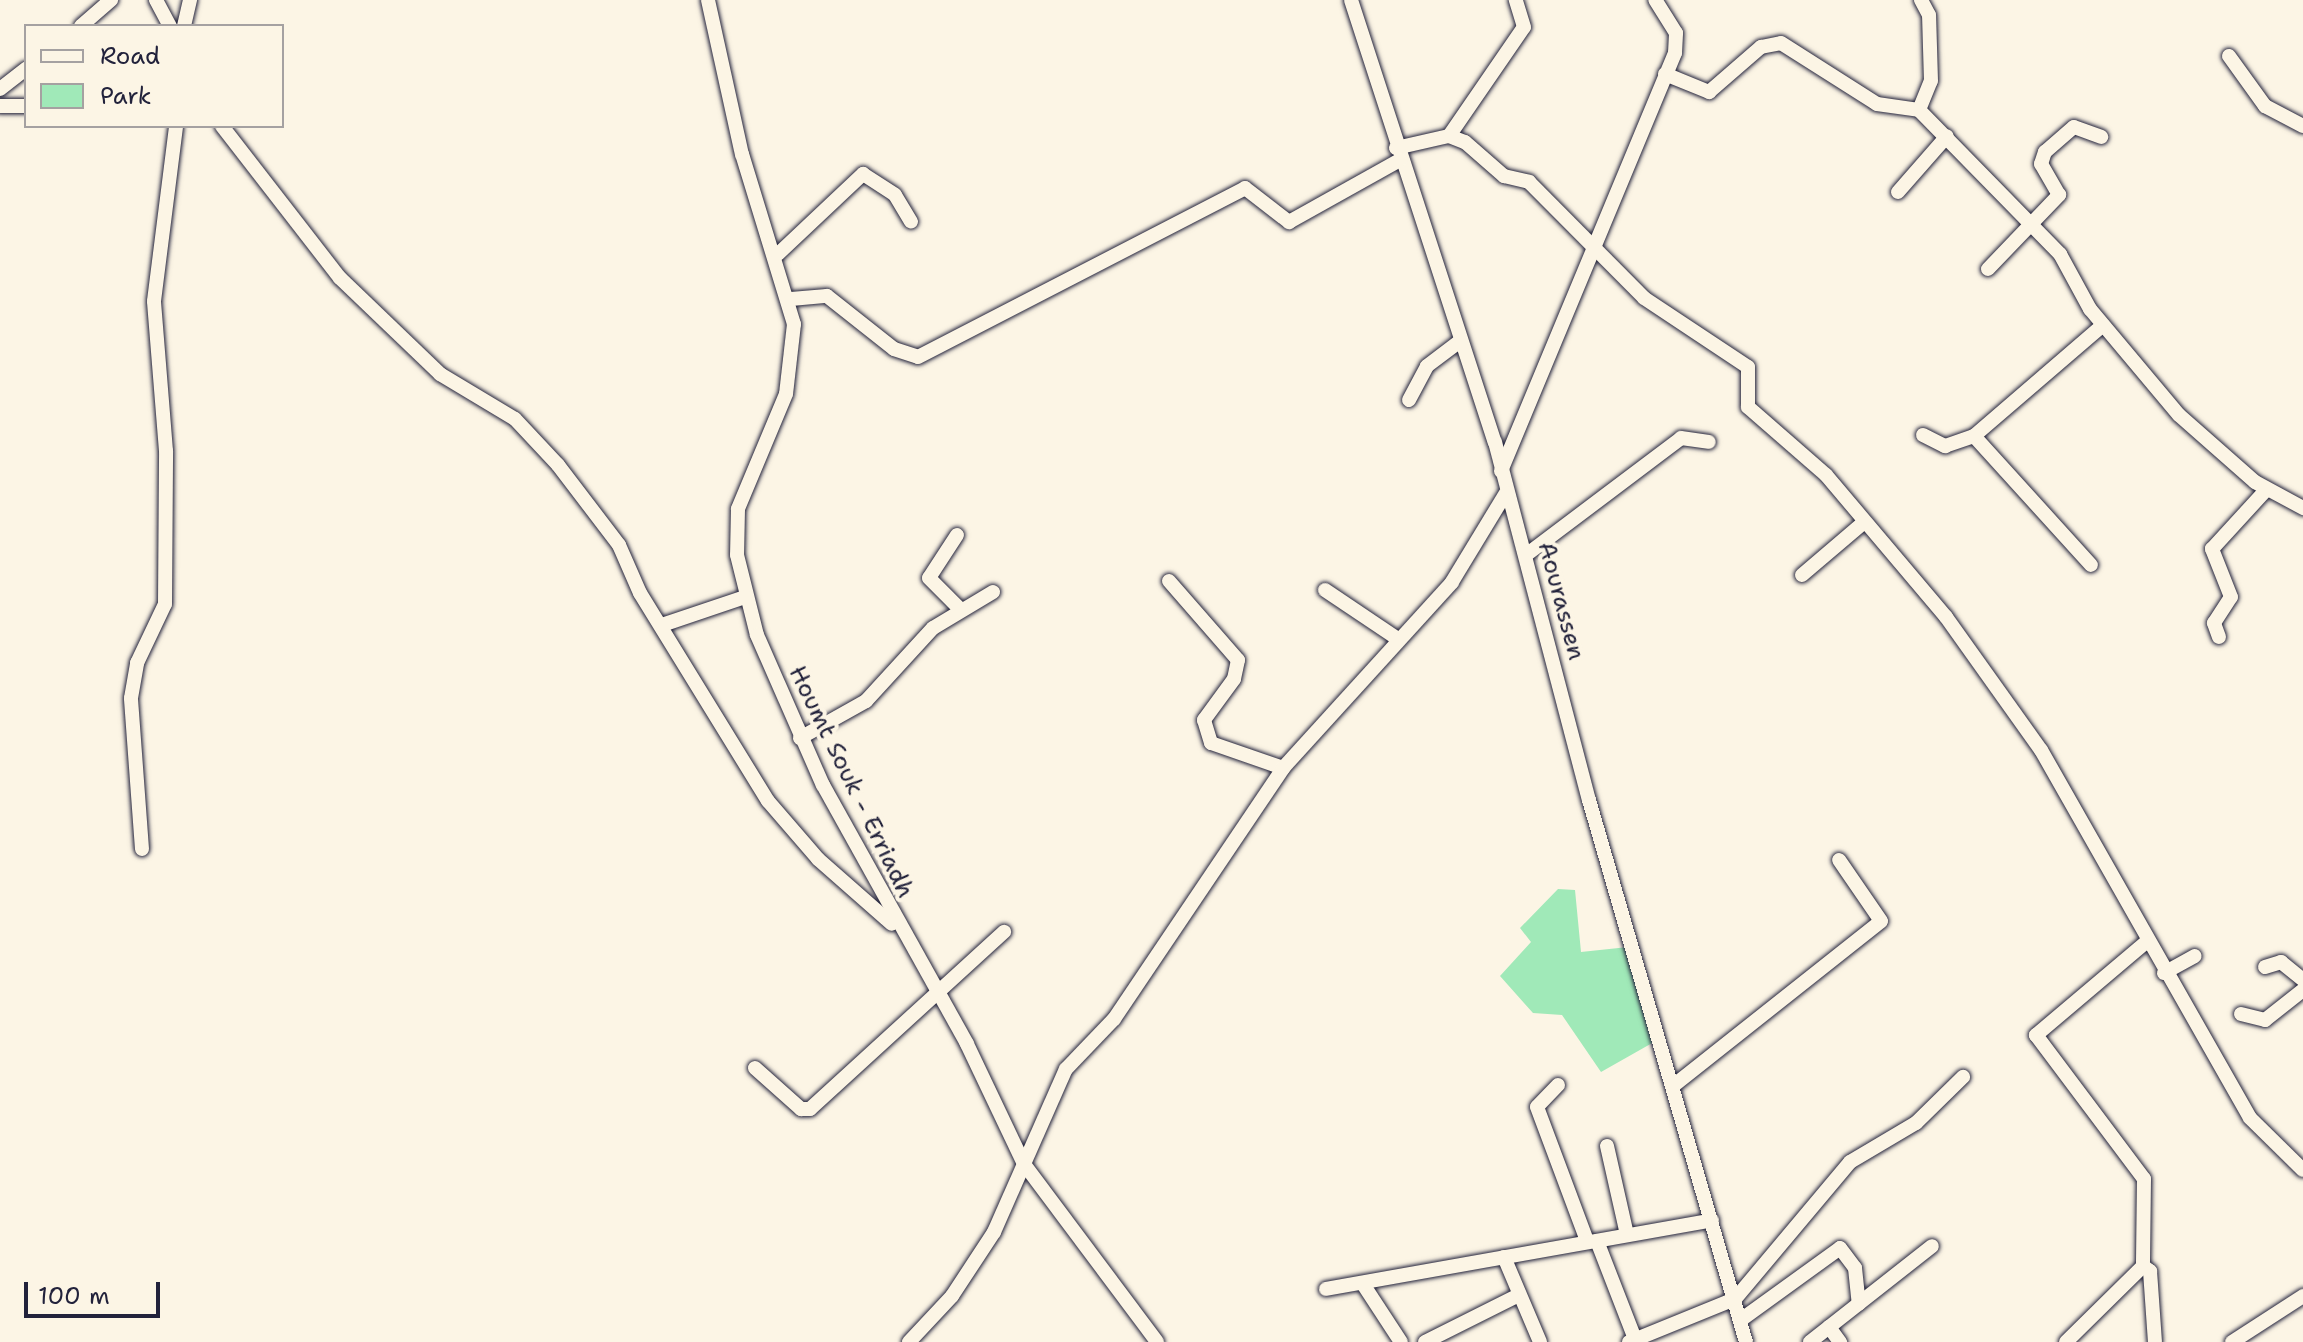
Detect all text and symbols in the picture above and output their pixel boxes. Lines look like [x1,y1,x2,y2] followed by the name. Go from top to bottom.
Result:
[24,24,284,128] legend
[100,40,160,72] text: Road
[100,80,152,112] text: Park
[1531,539,1591,663] street label: Aourassen
[782,661,920,903] street label: Houmt Souk - Erriadh
[28,1266,164,1316] scale bar
[38,1280,110,1312] text: 100 m

